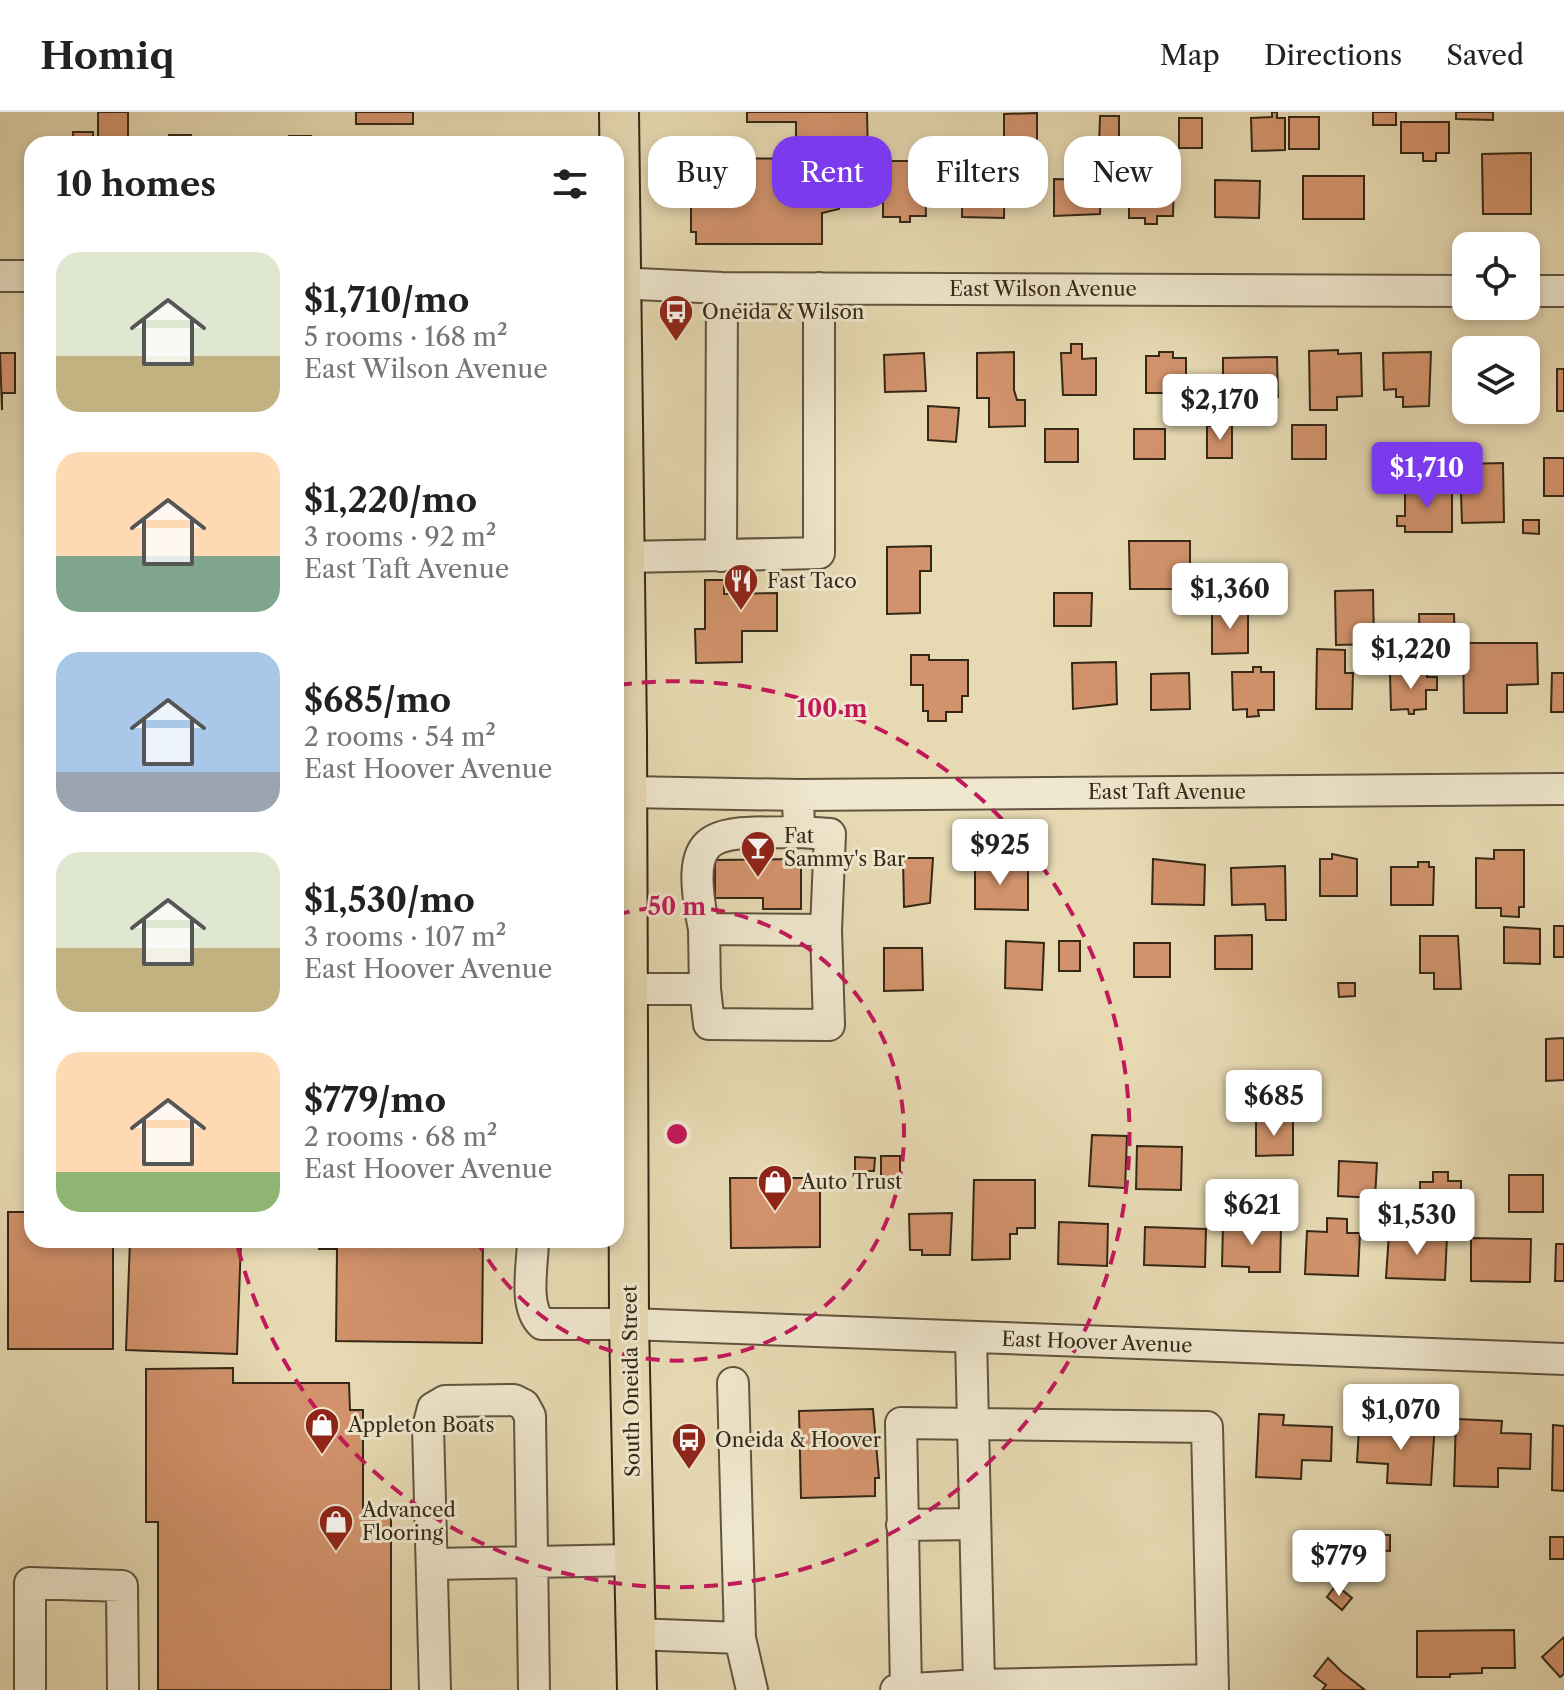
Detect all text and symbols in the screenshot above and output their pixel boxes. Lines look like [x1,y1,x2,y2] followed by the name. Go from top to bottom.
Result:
[40,32,174,79] text: Homiq
[1160,38,1220,72] text: Map
[1264,38,1402,72] text: Directions
[1446,38,1524,72] text: Saved
[648,136,756,208] chip: Buy
[772,136,892,208] chip: Rent
[908,136,1048,208] chip: Filters
[1064,136,1181,208] chip: New
[548,162,592,206] icon: filters
[56,163,216,205] text: 10 homes
[1452,232,1540,424] map controls
[1452,232,1540,320] button: locate
[949,277,1137,301] street label: East Wilson Avenue
[304,279,469,321] text: $1,710/mo
[120,284,216,380] icon: home
[657,293,695,343] bus stop icon: Oneida & Wilson
[702,300,865,324] place label: Oneida & Wilson
[304,321,508,353] text: 5 rooms · 168 m²
[1452,336,1540,424] button: layers
[304,353,548,385] text: East Wilson Avenue
[1155,374,1285,442] pin: $2,170
[1181,384,1259,416] text: $2,170
[1362,442,1492,510] pin: $1,710
[1390,452,1464,484] text: $1,710
[304,479,477,521] text: $1,220/mo
[120,484,216,580] icon: home
[304,521,496,553] text: 3 rooms · 92 m²
[304,553,509,585] text: East Taft Avenue
[722,562,760,612] restaurant icon: Fast Taco
[1165,563,1295,631] pin: $1,360
[767,569,857,593] place label: Fast Taco
[1190,573,1270,605] text: $1,360
[1346,623,1476,691] pin: $1,220
[1371,633,1451,665] text: $1,220
[304,679,451,721] text: $685/mo
[120,684,216,780] icon: home
[796,694,868,723] text: 100 m
[304,721,496,753] text: 2 rooms · 54 m²
[304,753,552,785] text: East Hoover Avenue
[1088,780,1246,804] street label: East Taft Avenue
[953,819,1047,887] pin: $925
[784,824,906,871] place label: Fat Sammy's Bar
[739,829,777,879] bar icon: Fat Sammy's Bar
[970,829,1030,861] text: $925
[304,879,475,921] text: $1,530/mo
[120,884,216,980] icon: home
[648,892,706,921] text: 50 m
[304,921,506,953] text: 3 rooms · 107 m²
[304,953,552,985] text: East Hoover Avenue
[1227,1070,1321,1138] pin: $685
[304,1079,446,1121] text: $779/mo
[1244,1080,1304,1112] text: $685
[120,1084,216,1180] icon: home
[663,1120,691,1148] centre of rings
[304,1121,497,1153] text: 2 rooms · 68 m²
[304,1153,552,1185] text: East Hoover Avenue
[756,1163,794,1213] shop icon: Auto Trust
[800,1170,902,1194] place label: Auto Trust
[1205,1179,1299,1247] pin: $621
[1223,1189,1281,1221] text: $621
[1352,1189,1482,1257] pin: $1,530
[1378,1199,1456,1231] text: $1,530
[617,1285,645,1477] street label: South Oneida Street
[1001,1327,1193,1357] street label: East Hoover Avenue
[1336,1384,1466,1452] pin: $1,070
[1361,1394,1441,1426] text: $1,070
[303,1406,341,1456] shop icon: Appleton Boats
[347,1413,494,1437] place label: Appleton Boats
[670,1421,708,1471] bus stop icon: Oneida & Hoover
[715,1428,882,1452] place label: Oneida & Hoover
[361,1498,456,1545] place label: Advanced Flooring
[317,1503,355,1553] shop icon: Advanced Flooring
[1292,1530,1386,1598] pin: $779
[1310,1540,1368,1572] text: $779

